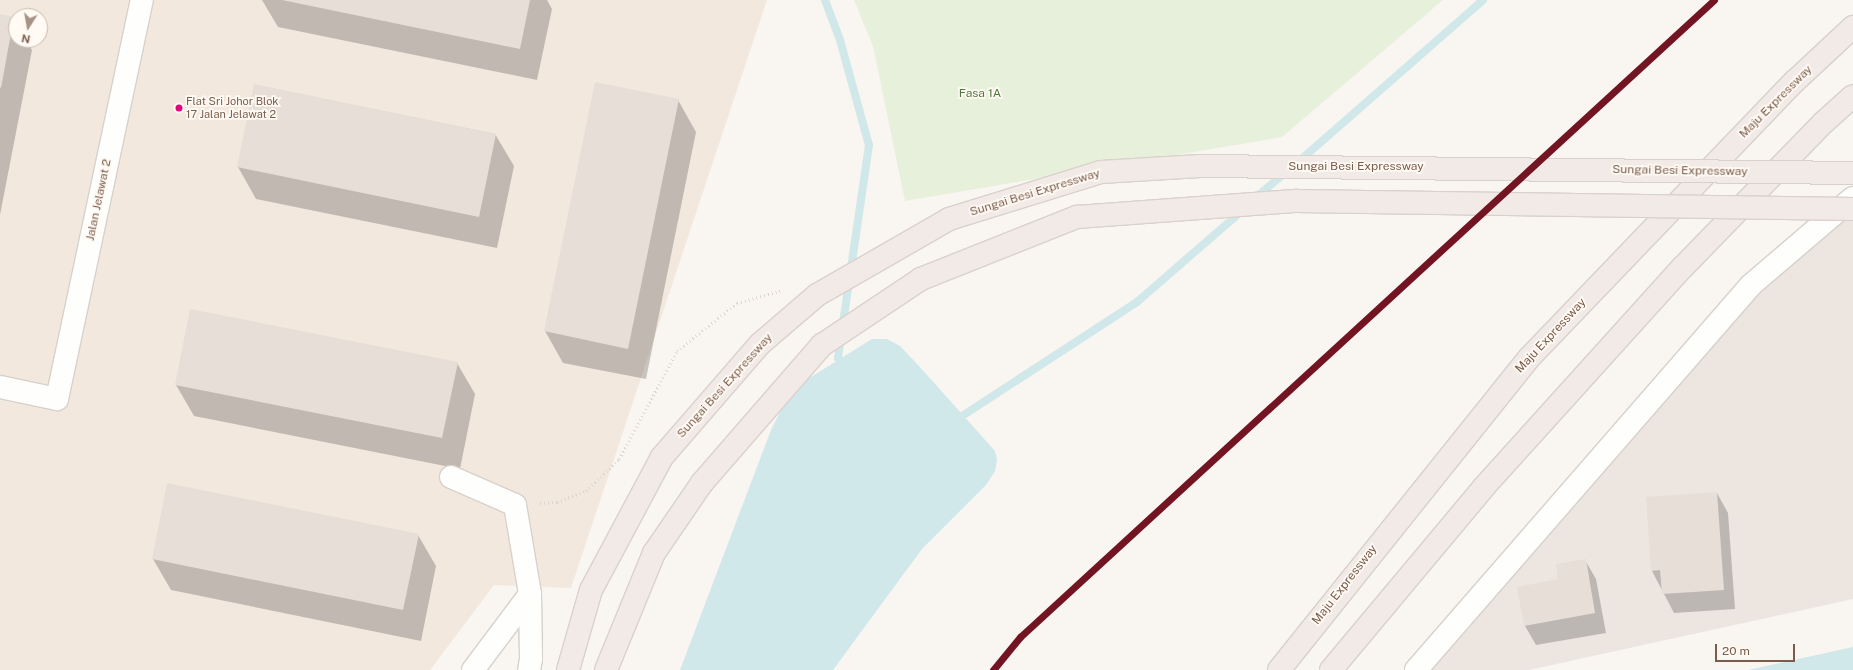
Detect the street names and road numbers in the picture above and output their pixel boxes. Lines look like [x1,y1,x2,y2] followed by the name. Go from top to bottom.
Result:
[1737,63,1815,141] street label: Maju Expressway
[83,158,115,242] street label: Jalan Jelawat 2
[1288,160,1424,174] street label: Sungai Besi Expressway
[1612,163,1748,179] street label: Sungai Besi Expressway
[968,166,1102,220] street label: Sungai Besi Expressway
[1513,296,1589,376] street label: Maju Expressway
[674,331,776,441] street label: Sungai Besi Expressway
[1309,542,1381,628] street label: Maju Expressway

